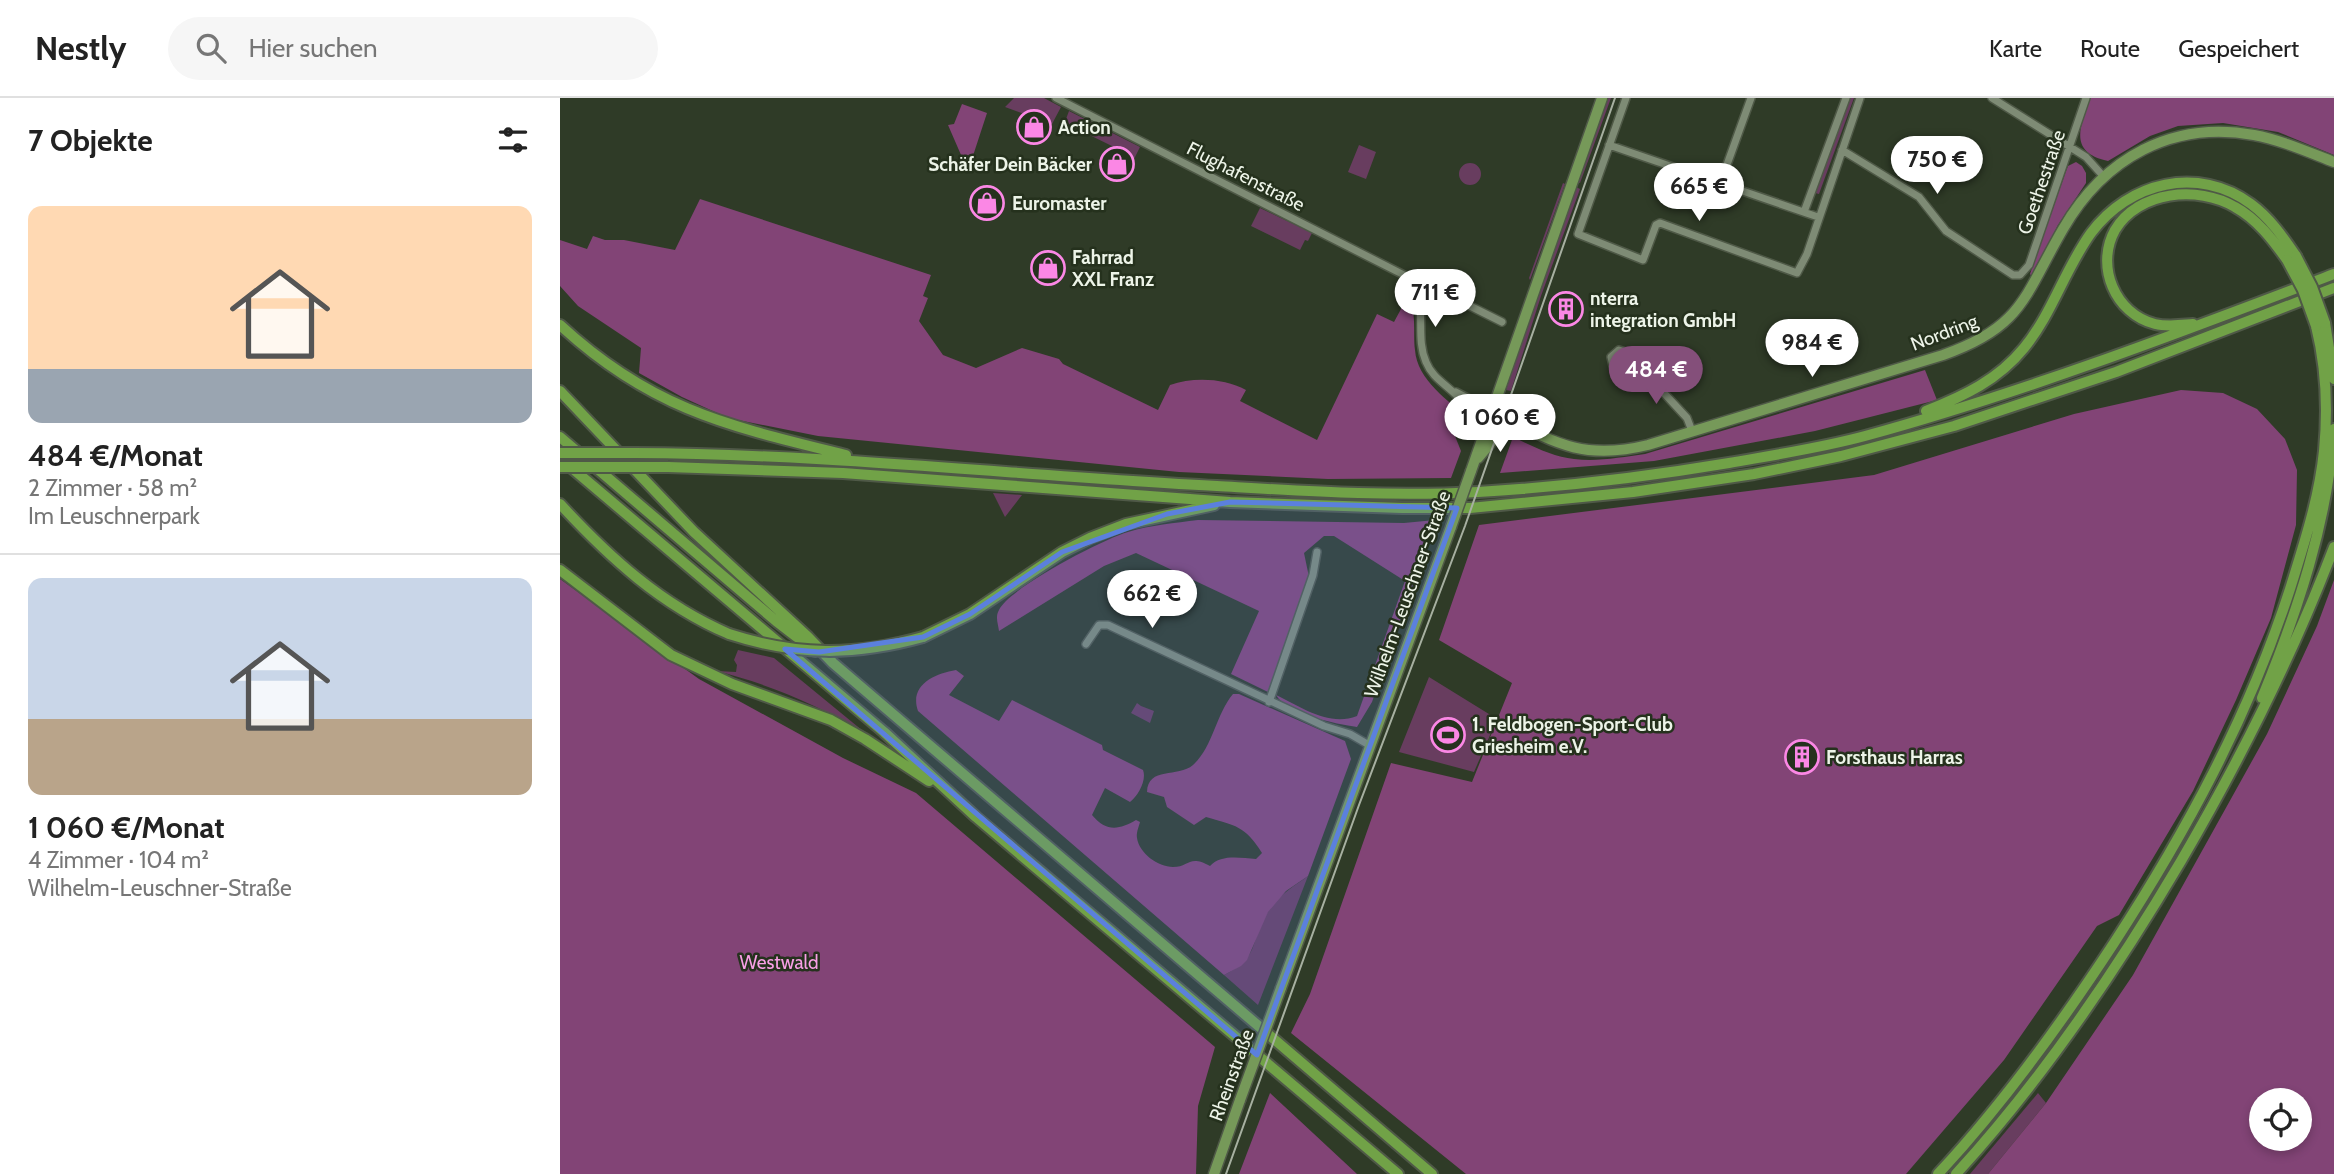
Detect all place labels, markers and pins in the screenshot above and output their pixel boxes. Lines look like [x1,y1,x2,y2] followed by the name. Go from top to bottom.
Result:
[1015,108,1053,146] shop icon: Action
[1058,116,1111,139] place label: Action
[1888,136,1986,196] pin: 750 €
[1098,145,1136,183] shop icon: Schäfer Dein Bäcker
[928,153,1093,176] place label: Schäfer Dein Bäcker
[1650,164,1748,223] pin: 665 €
[968,184,1006,222] shop icon: Euromaster
[1012,192,1107,215] place label: Euromaster
[1071,246,1154,291] place label: Fahrrad XXL Franz
[1029,249,1067,287] shop icon: Fahrrad XXL Franz
[1386,270,1484,329] pin: 711 €
[1590,287,1736,332] place label: nterra integration GmbH
[1547,290,1585,328] building icon: nterra integration GmbH
[1763,320,1861,379] pin: 984 €
[1607,346,1705,406] pin: 484 €
[1435,394,1565,454] pin: 1 060 €
[1103,570,1201,630] pin: 662 €
[1472,713,1673,758] place label: 1. Feldbogen-Sport-Club Griesheim e.V.
[1429,716,1467,754] sports icon: 1. Feldbogen-Sport-Club Griesheim e.V.
[1783,738,1821,776] building icon: Forsthaus Harras
[1826,746,1963,769] place label: Forsthaus Harras

